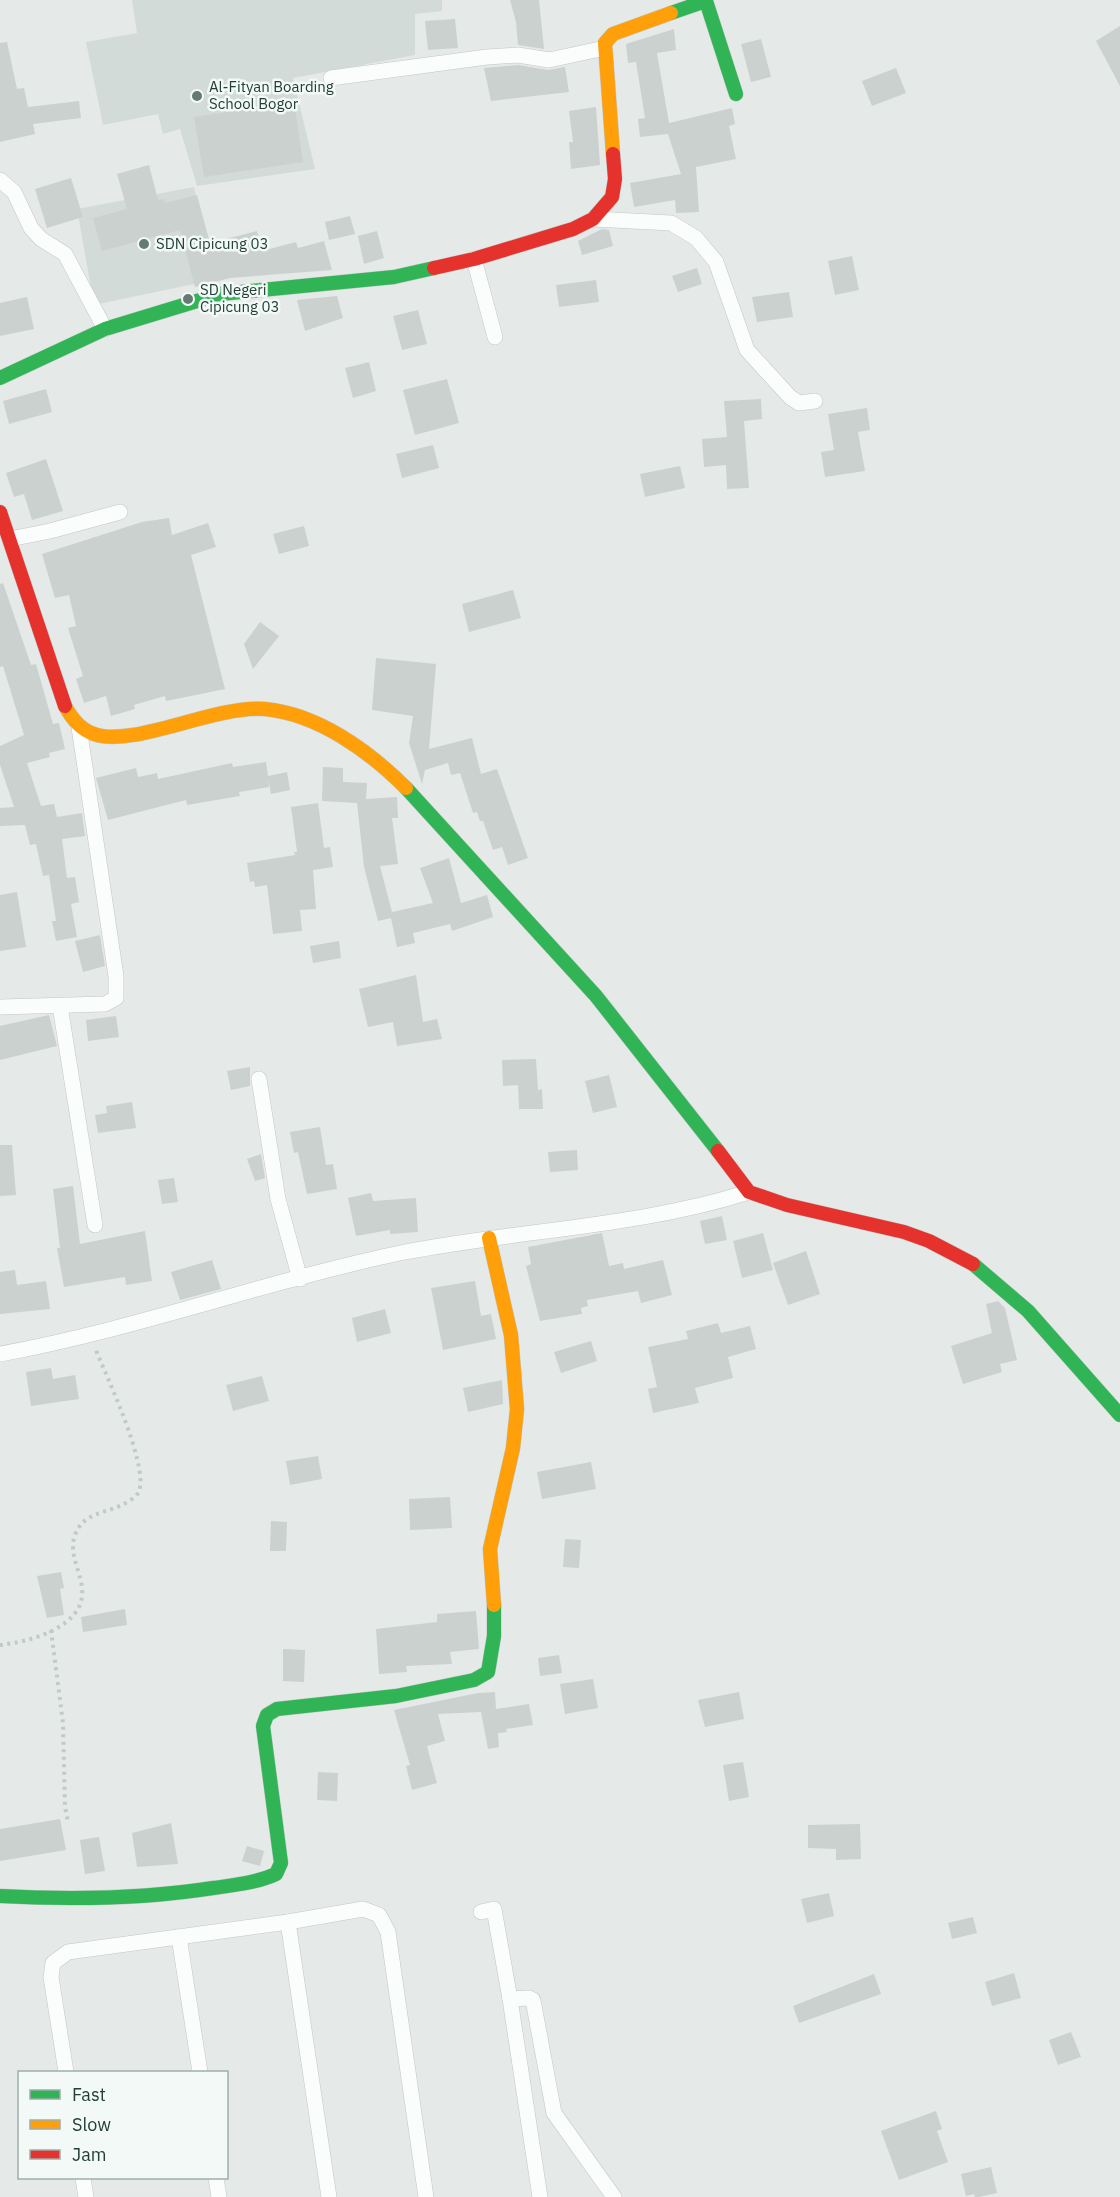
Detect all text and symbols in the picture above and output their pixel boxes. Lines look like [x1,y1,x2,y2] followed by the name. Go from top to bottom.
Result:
[209,77,334,113] place label: Al-Fityan Boarding School Bogor
[190,89,204,103] marker: Al-Fityan Boarding School Bogor
[156,234,269,253] place label: SDN Cipicung 03
[137,237,151,251] marker: SDN Cipicung 03
[200,280,280,316] place label: SD Negeri Cipicung 03
[181,292,195,306] marker: SD Negeri Cipicung 03
[18,2071,228,2179] legend
[72,2083,106,2106] text: Fast
[72,2113,111,2136] text: Slow
[72,2143,107,2166] text: Jam

